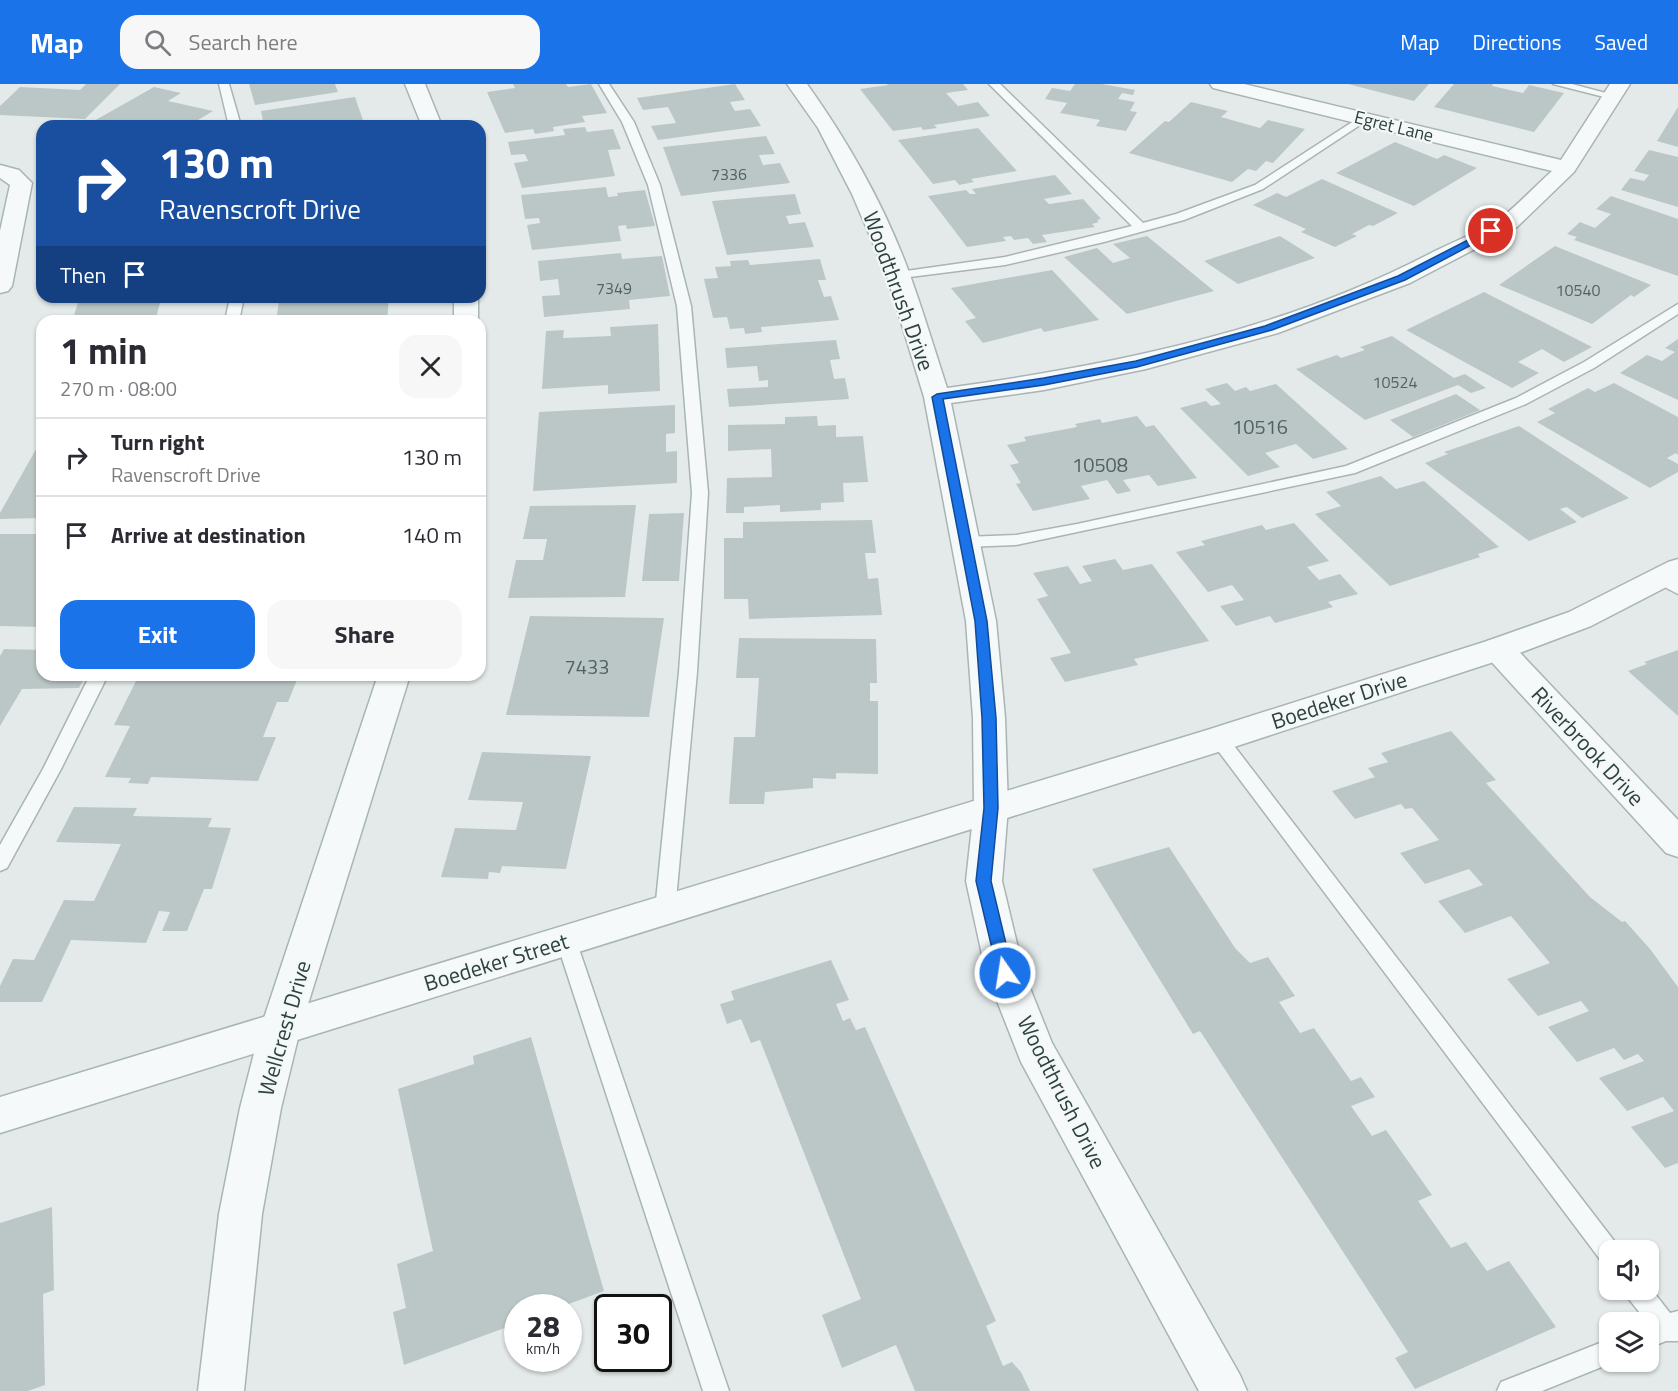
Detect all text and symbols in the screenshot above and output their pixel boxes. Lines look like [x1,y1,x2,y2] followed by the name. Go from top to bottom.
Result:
[120,15,540,69] search box
[30,21,84,64] text: Map
[189,25,298,59] text: Search here
[141,26,174,59] icon: search
[1400,26,1440,58] text: Map
[1473,26,1562,58] text: Directions
[1595,26,1648,58] text: Saved
[1352,103,1436,149] street label: Egret Lane
[159,130,274,194] text: 130 m
[60,144,138,222] icon: right
[711,162,747,186] house number: 7336
[159,188,361,229] text: Ravenscroft Drive
[1465,205,1516,256] pin
[854,206,944,376] street label: Woodthrush Drive
[1474,214,1507,247] icon: arrive
[60,258,106,292] text: Then
[118,258,151,291] icon: arrive
[596,276,632,300] house number: 7349
[1556,278,1600,302] house number: 10540
[60,323,147,378] text: 1 min
[399,335,462,398] button: close
[1373,370,1417,394] house number: 10524
[60,373,177,404] text: 270 m · 08:00
[1232,411,1288,442] house number: 10516
[111,425,205,459] text: Turn right
[402,440,462,474] text: 130 m
[60,441,93,474] icon: right
[1072,449,1128,480] house number: 10508
[111,459,261,490] text: Ravenscroft Drive
[111,518,306,552] text: Arrive at destination
[402,518,462,552] text: 140 m
[60,519,93,552] icon: arrive
[60,600,255,669] button: Exit
[267,600,462,669] button: Share
[565,651,609,682] house number: 7433
[1267,662,1411,738] street label: Boedeker Drive
[1523,678,1653,814] street label: Riverbrook Drive
[420,924,573,1000] street label: Boedeker Street
[973,941,1037,1005] position arrow
[248,956,320,1100] street label: Wellcrest Drive
[1009,1010,1115,1174] street label: Woodthrush Drive
[1599,1240,1659,1372] map controls
[1599,1240,1659,1300] button: sound
[594,1294,672,1372] speed limit sign: 30
[526,1303,560,1349] text: 28
[1599,1312,1659,1372] button: layers
[526,1337,560,1360] text: km/h

